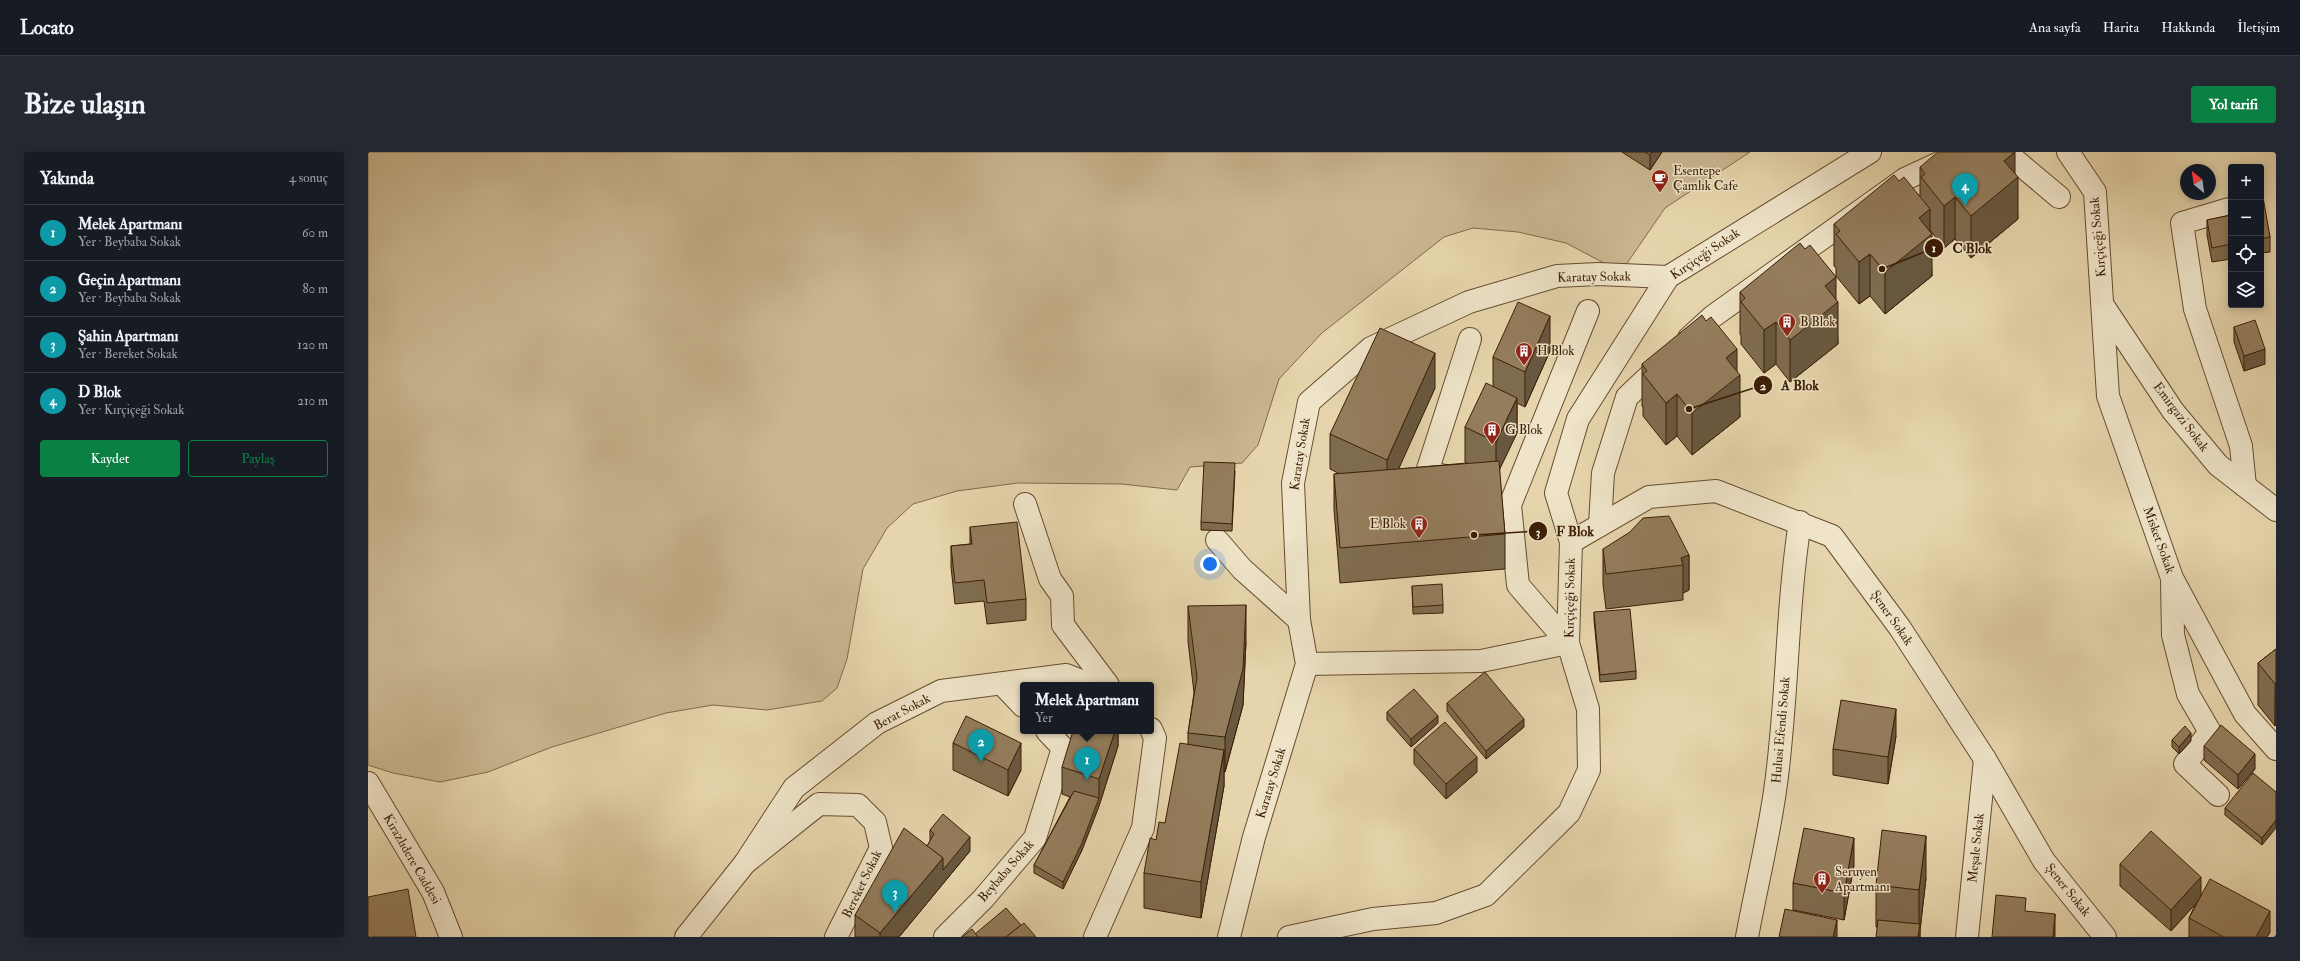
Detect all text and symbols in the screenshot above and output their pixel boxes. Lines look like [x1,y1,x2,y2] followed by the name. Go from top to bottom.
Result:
[20,16,74,40] text: Locato
[2029,19,2081,36] text: Ana sayfa
[2103,19,2139,36] text: Harita
[2161,19,2215,36] text: Hakkında
[2237,19,2280,36] text: İletişim
[2191,86,2276,123] button: Yol tarifi
[24,87,146,122] text: Bize ulaşın
[1673,163,1739,194] place label: Esentepe Çamlık Cafe
[2180,164,2216,200] north arrow
[2228,164,2264,308] map controls
[2228,164,2264,200] button: +
[40,168,94,189] text: Yakında
[1650,168,1670,193] cafe icon: Esentepe Çamlık Cafe
[289,170,328,186] text: 4 sonuç
[1952,173,1978,206] pin: 4
[2086,195,2109,278] street label: Kırçiçeği Sokak
[2228,200,2264,236] button: −
[78,215,182,234] text: Melek Apartmanı
[1667,224,1743,283] street label: Kırçiçeği Sokak
[51,225,55,241] text: 1
[302,225,328,241] text: 60 m
[78,234,181,250] text: Yer · Beybaba Sokak
[1924,235,2000,261] callout: C Blok
[2228,236,2264,272] button: locate
[1952,240,1992,257] text: C Blok
[1932,241,1936,256] text: 1
[1557,268,1632,287] street label: Karatay Sokak
[78,271,181,290] text: Geçin Apartmanı
[2228,272,2264,308] button: layers
[50,281,56,297] text: 2
[302,281,328,297] text: 80 m
[78,290,181,306] text: Yer · Beybaba Sokak
[1777,312,1797,337] building icon: B Blok
[1800,314,1836,330] place label: B Blok
[78,327,179,346] text: Şahin Apartmanı
[51,337,56,353] text: 3
[297,337,328,353] text: 120 m
[1514,341,1534,366] building icon: H Blok
[1537,343,1575,359] place label: H Blok
[78,346,178,362] text: Yer · Bereket Sokak
[1753,372,1827,398] callout: A Blok
[1780,377,1819,394] text: A Blok
[1760,379,1766,394] text: 2
[2150,379,2213,456] street label: Emirgazi Sokak
[78,383,121,402] text: D Blok
[49,393,57,409] text: 4
[297,393,328,409] text: 210 m
[78,402,184,418] text: Yer · Kırçiçeği Sokak
[1286,416,1315,492] street label: Karatay Sokak
[1482,420,1502,445] building icon: G Blok
[1505,422,1544,438] place label: G Blok
[40,440,180,477] button: Kaydet
[188,440,328,477] button: Paylaş
[2140,504,2179,576] street label: Misket Sokak
[1409,514,1429,539] building icon: E Blok
[1370,516,1407,532] place label: E Blok
[1528,518,1602,544] callout: F Blok
[1556,523,1594,540] text: F Blok
[1536,525,1541,540] text: 3
[1200,554,1220,574] your location
[1561,557,1579,638] street label: Kırçiçeği Sokak
[1867,587,1917,649] street label: Şener Sokak
[1768,675,1794,784] street label: Hulusi Efendi Sokak
[1020,682,1154,734] popup
[871,690,934,734] street label: Berat Sokak
[1035,691,1139,710] text: Melek Apartmanı
[1035,710,1053,726] text: Yer
[968,729,994,762] pin: 2
[1253,745,1291,821] street label: Karatay Sokak
[1074,747,1100,780] pin: 1
[380,811,445,907] street label: Kirazlıdere Caddesi
[1964,812,1988,884] street label: Meşale Sokak
[975,836,1039,906] street label: Beybaba Sokak
[839,847,886,921] street label: Bereket Sokak
[2042,860,2095,920] street label: Şener Sokak
[1834,864,1890,896] place label: Seruyen Apartmanı
[1812,869,1832,894] building icon: Seruyen Apartmanı
[882,880,908,913] pin: 3

